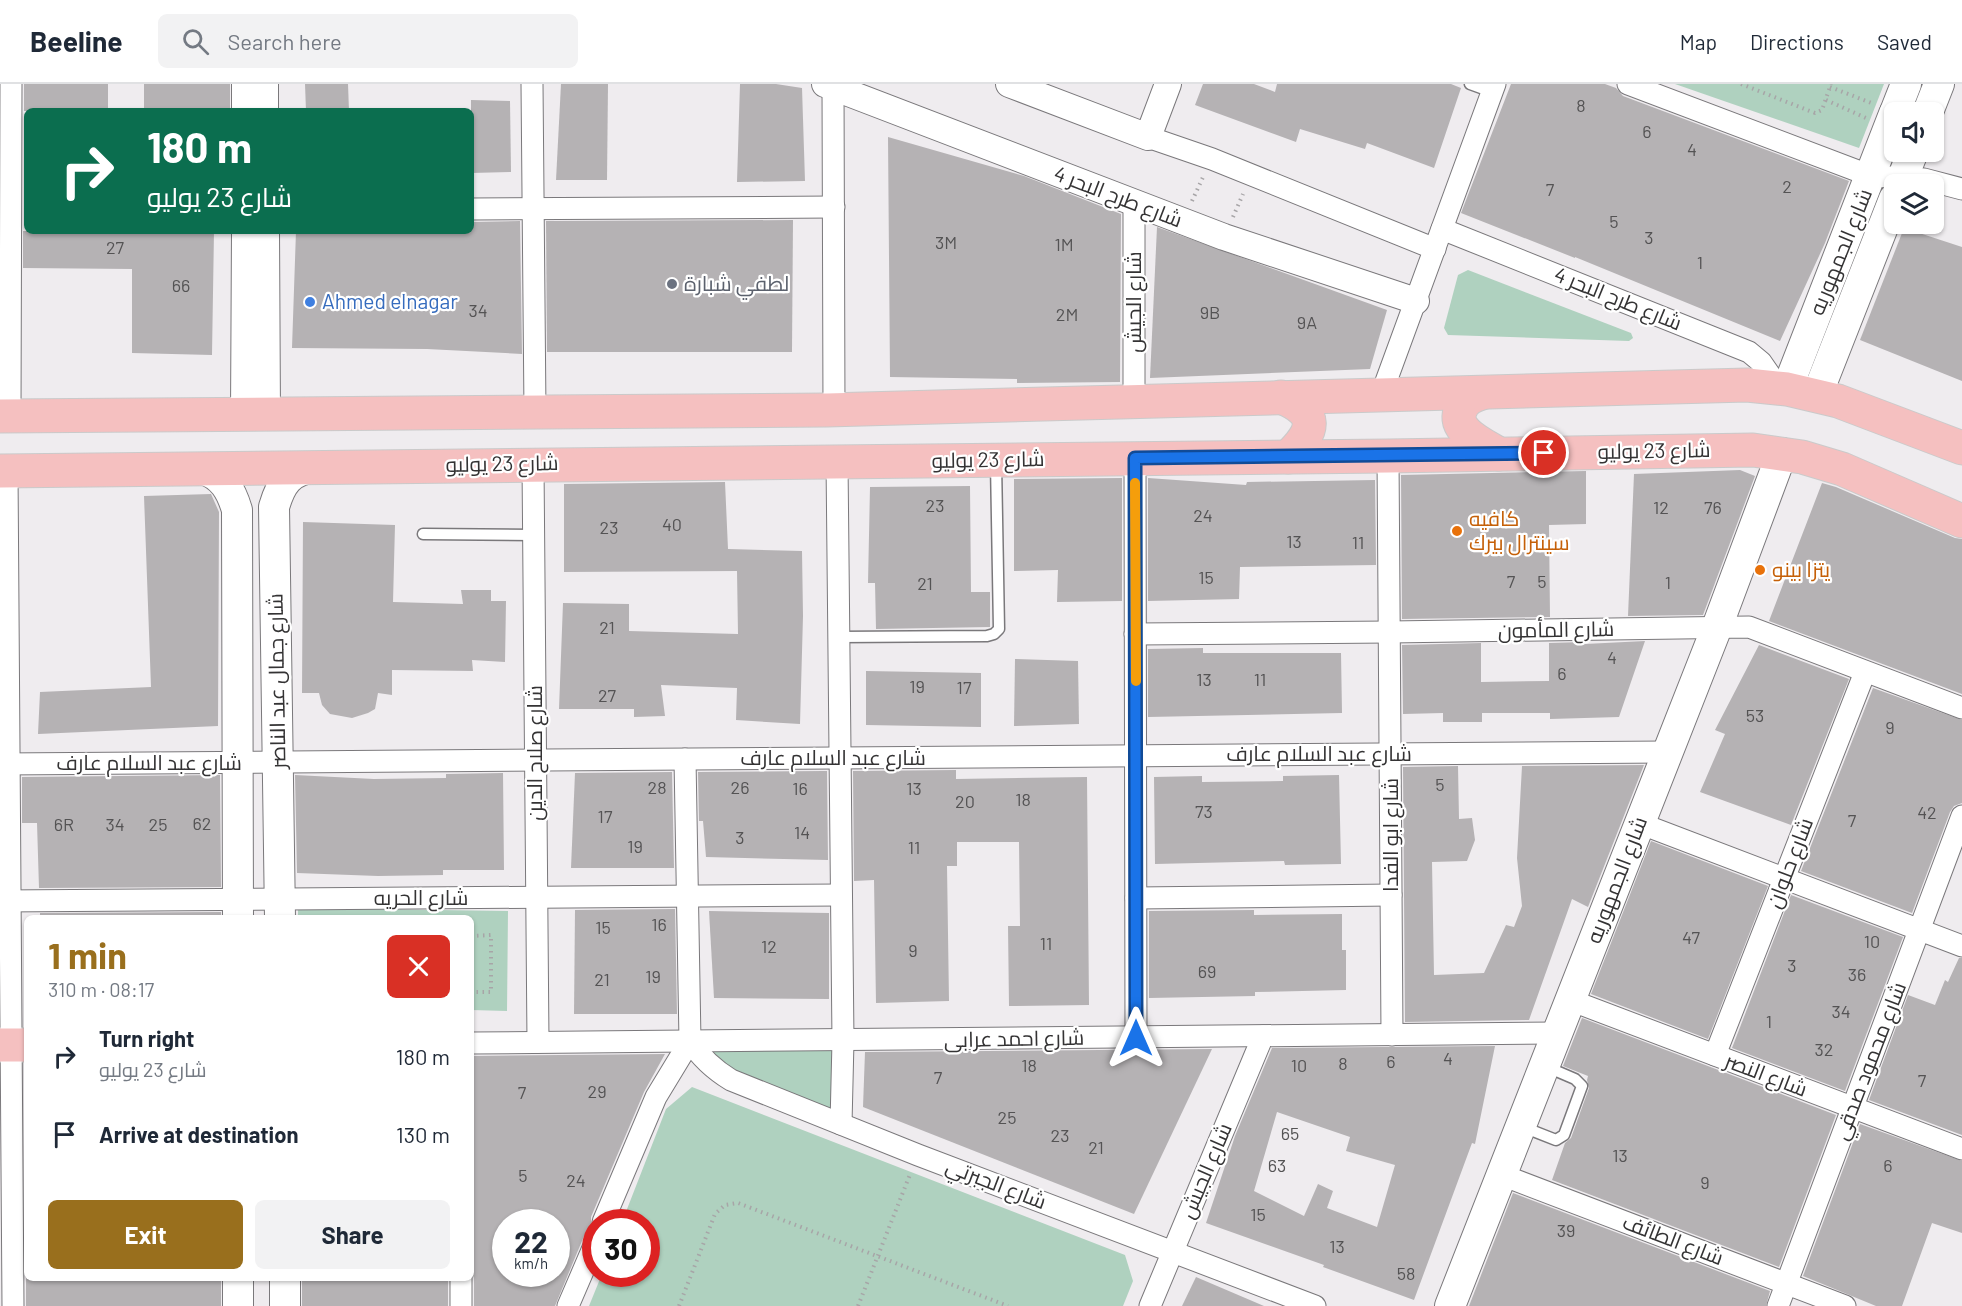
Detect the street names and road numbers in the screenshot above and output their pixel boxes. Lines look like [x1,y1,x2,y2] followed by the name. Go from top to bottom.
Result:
[1050,160,1186,234] street label: شارع طرح البحر 4
[1803,185,1879,319] street label: شارع الجمهوريه
[1120,251,1148,353] street label: شارع الجيش
[1550,261,1686,337] street label: شارع طرح البحر 4
[1597,436,1711,466] street label: شارع 23 يوليو
[931,445,1045,475] street label: شارع 23 يوليو
[445,449,559,479] street label: شارع 23 يوليو
[261,593,293,770] street label: شارع جمال عبد الناصر
[1498,615,1614,645] street label: شارع المأمون
[521,685,549,821] street label: شارع صلاح الدين
[1226,740,1412,768] street label: شارع عبد السلام عارف
[740,744,926,772] street label: شارع عبد السلام عارف
[56,749,242,777] street label: شارع عبد السلام عارف
[1377,778,1405,892] street label: شارع ابو الفدا
[1580,812,1654,948] street label: شارع الجمهوريه
[1760,814,1820,912] street label: شارع حلوان
[374,884,468,912] street label: شارع الحريه
[1827,978,1915,1145] street label: شارع محمود صدقي
[944,1024,1084,1054] street label: شارع احمد عرابى
[1720,1046,1811,1103] street label: شارع النصر
[1173,1119,1239,1223] street label: شارع الجيش
[941,1152,1050,1218] street label: شارع الجبرتي
[1619,1208,1727,1272] street label: شارع الطائف

